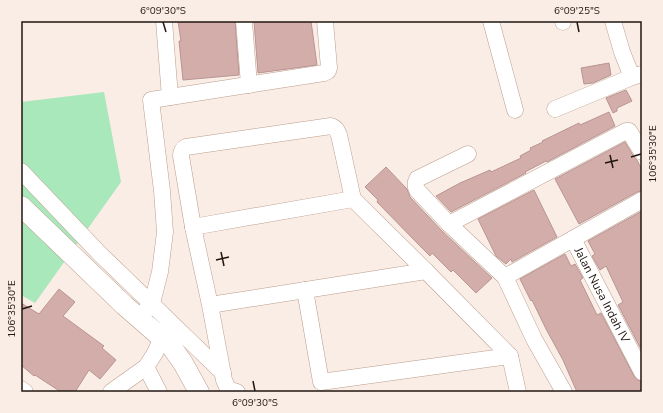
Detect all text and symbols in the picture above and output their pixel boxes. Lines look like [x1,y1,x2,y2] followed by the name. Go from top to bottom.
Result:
[140,4,186,18] text: 6°09'30"S
[554,4,600,18] text: 6°09'25"S
[646,125,660,183] text: 106°35'30"E
[570,243,634,346] street label: Jalan Nusa Indah IV
[5,280,19,338] text: 106°35'30"E
[232,396,278,410] text: 6°09'30"S

